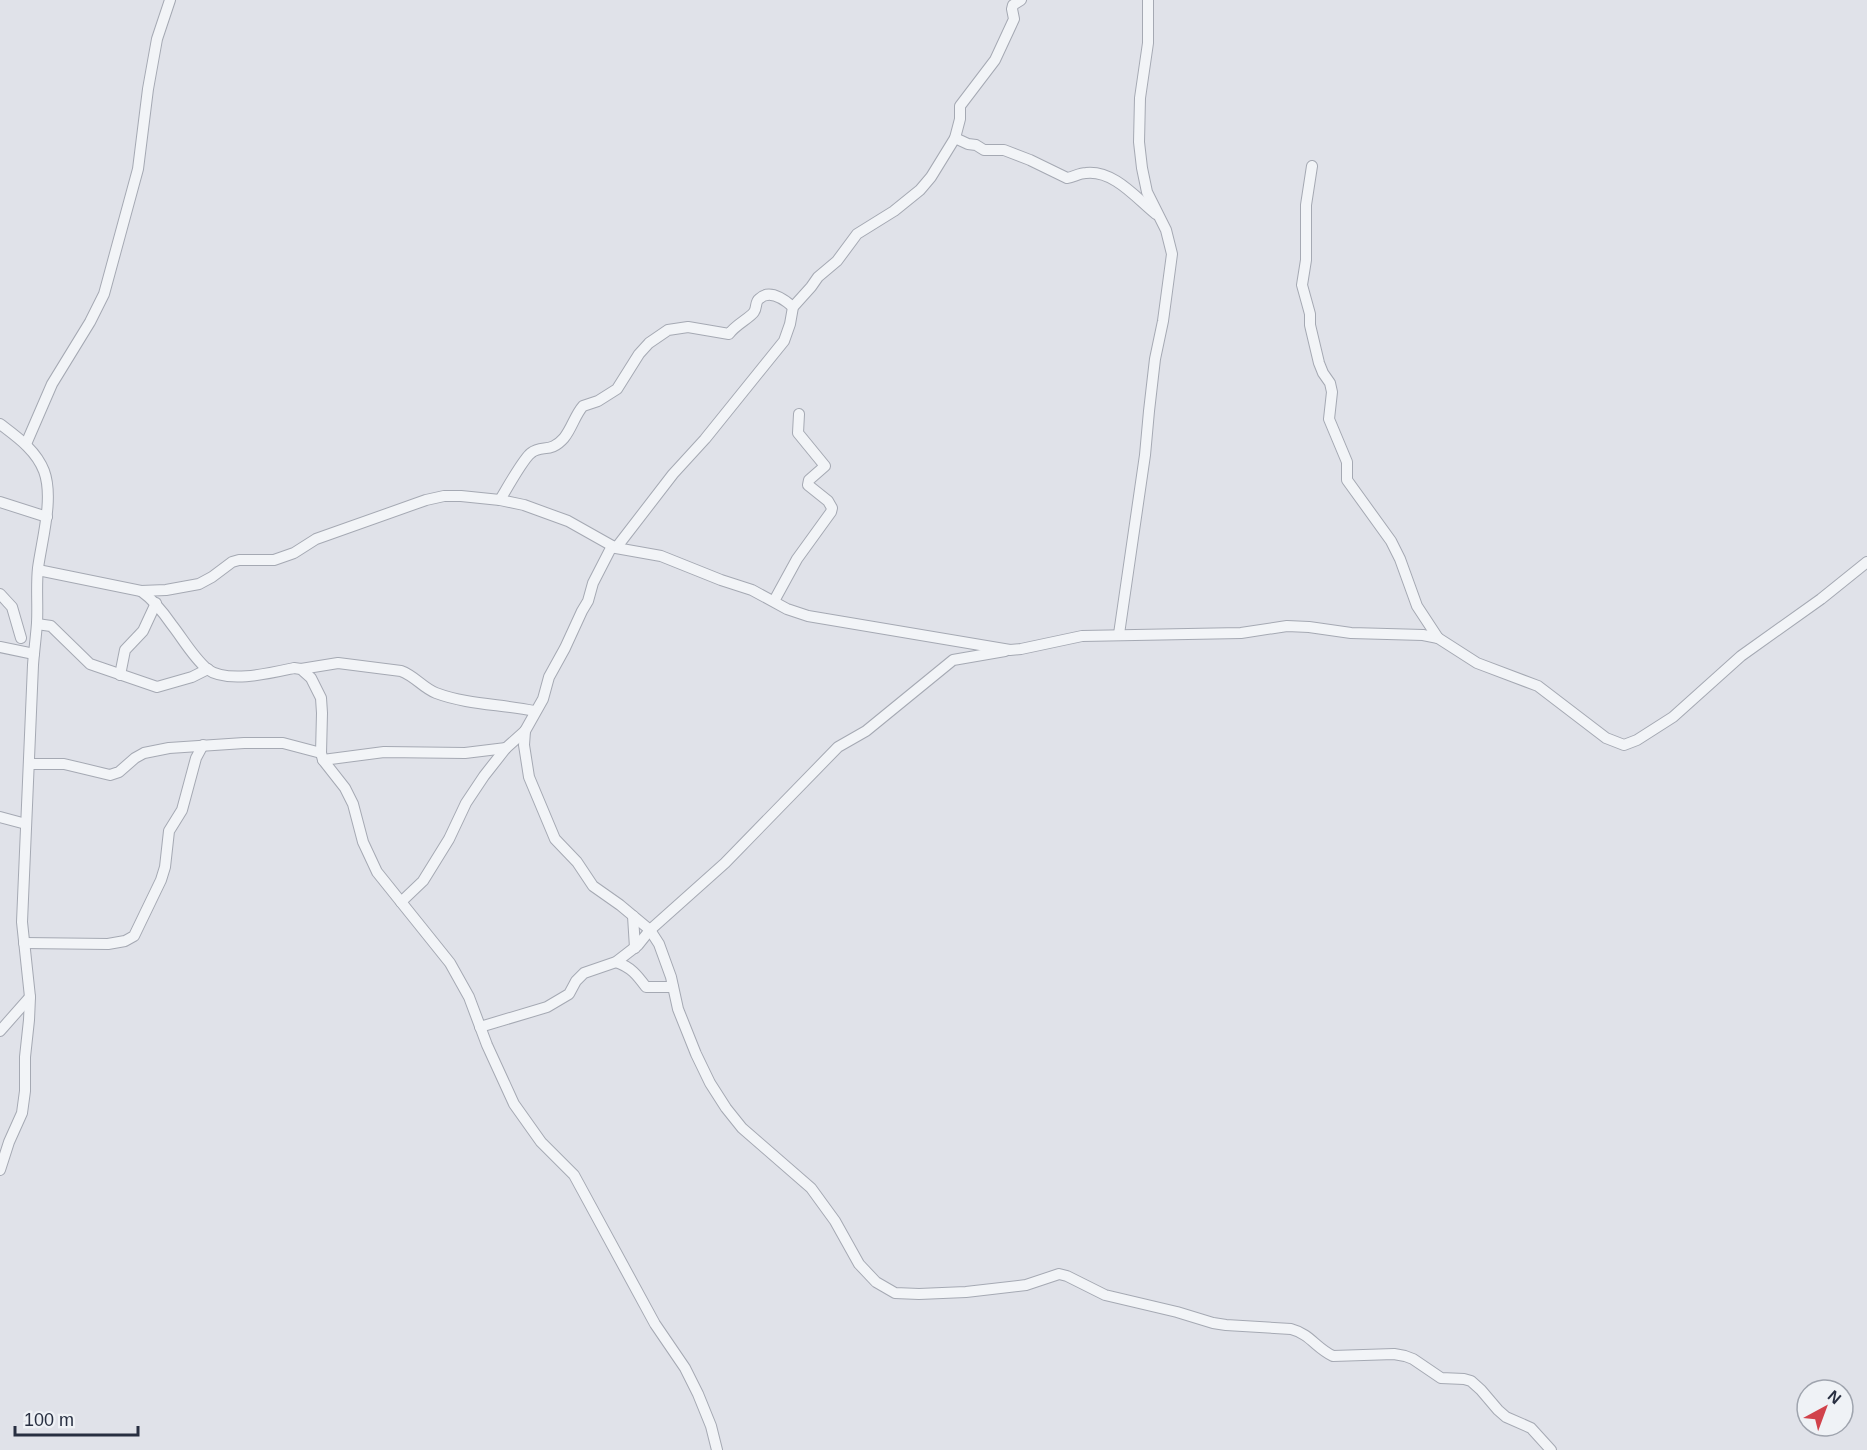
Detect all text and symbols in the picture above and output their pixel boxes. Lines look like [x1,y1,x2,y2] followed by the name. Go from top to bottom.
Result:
[1795,1378,1855,1438] north arrow
[1825,1387,1844,1407] text: N
[15,1399,138,1437] scale bar
[24,1410,74,1430] text: 100 m

